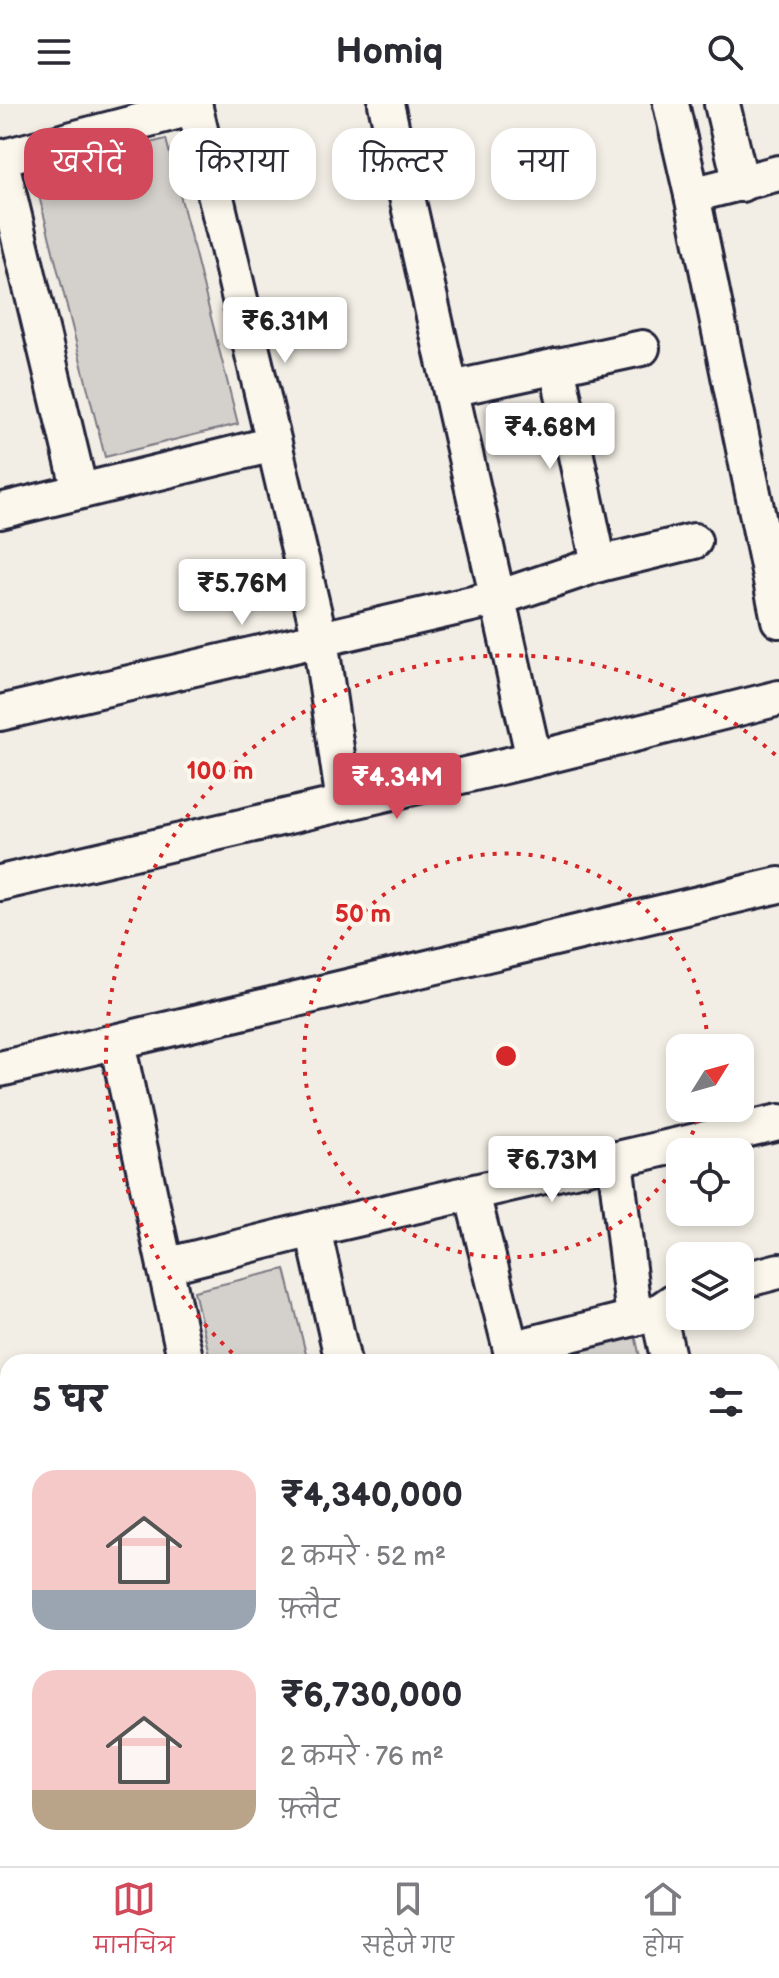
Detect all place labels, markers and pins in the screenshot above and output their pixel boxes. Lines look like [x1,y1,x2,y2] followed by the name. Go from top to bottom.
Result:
[220,297,350,365] pin: ₹6.31M
[485,403,615,471] pin: ₹4.68M
[177,559,307,627] pin: ₹5.76M
[332,753,462,821] pin: ₹4.34M
[492,1042,520,1070] centre of rings
[487,1136,617,1204] pin: ₹6.73M

